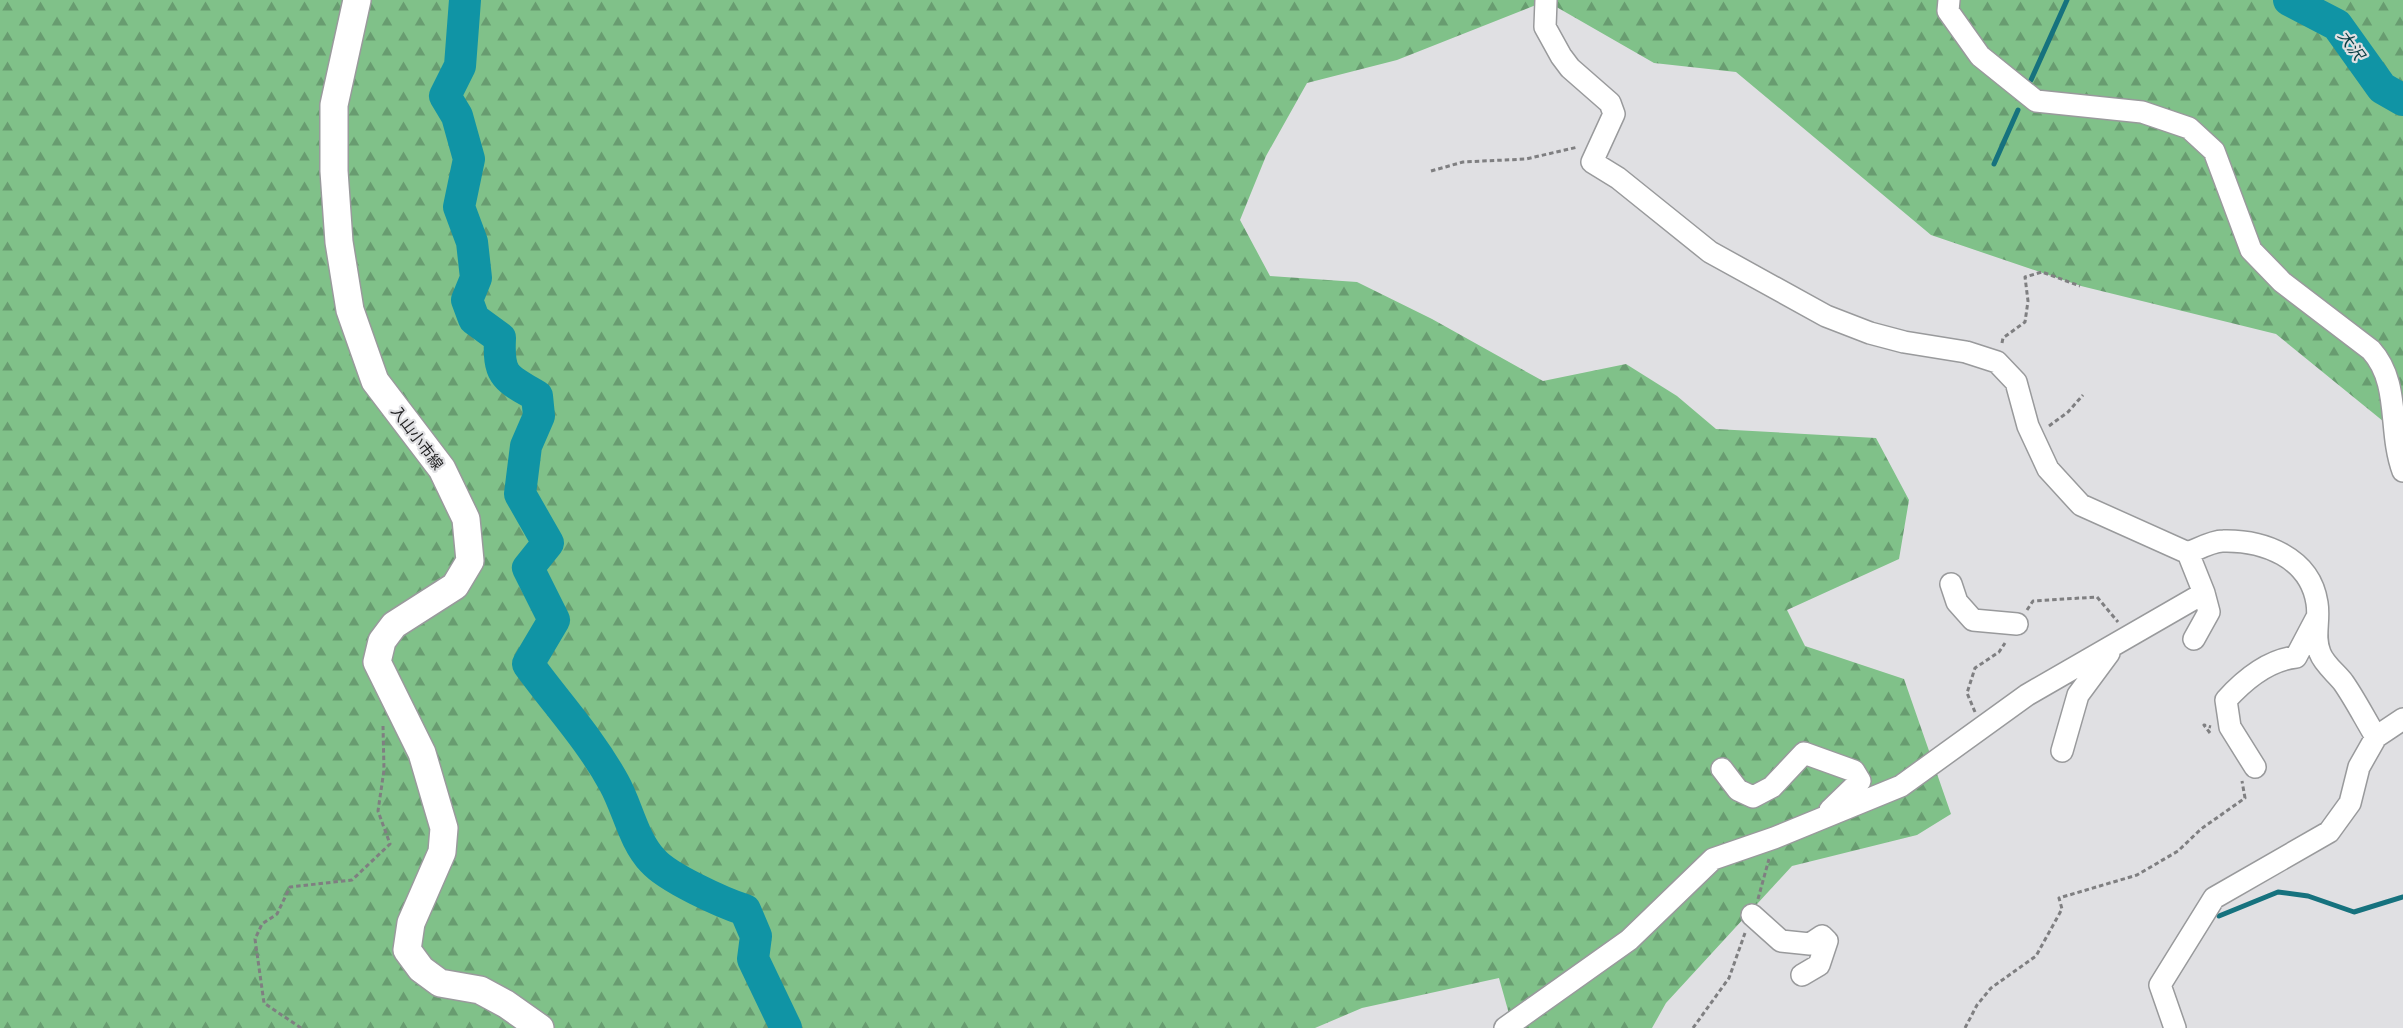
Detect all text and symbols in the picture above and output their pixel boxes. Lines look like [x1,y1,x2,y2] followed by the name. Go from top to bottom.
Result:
[2334,26,2369,65] water label: 大沢
[387,403,447,473] street label: 入山小市線

